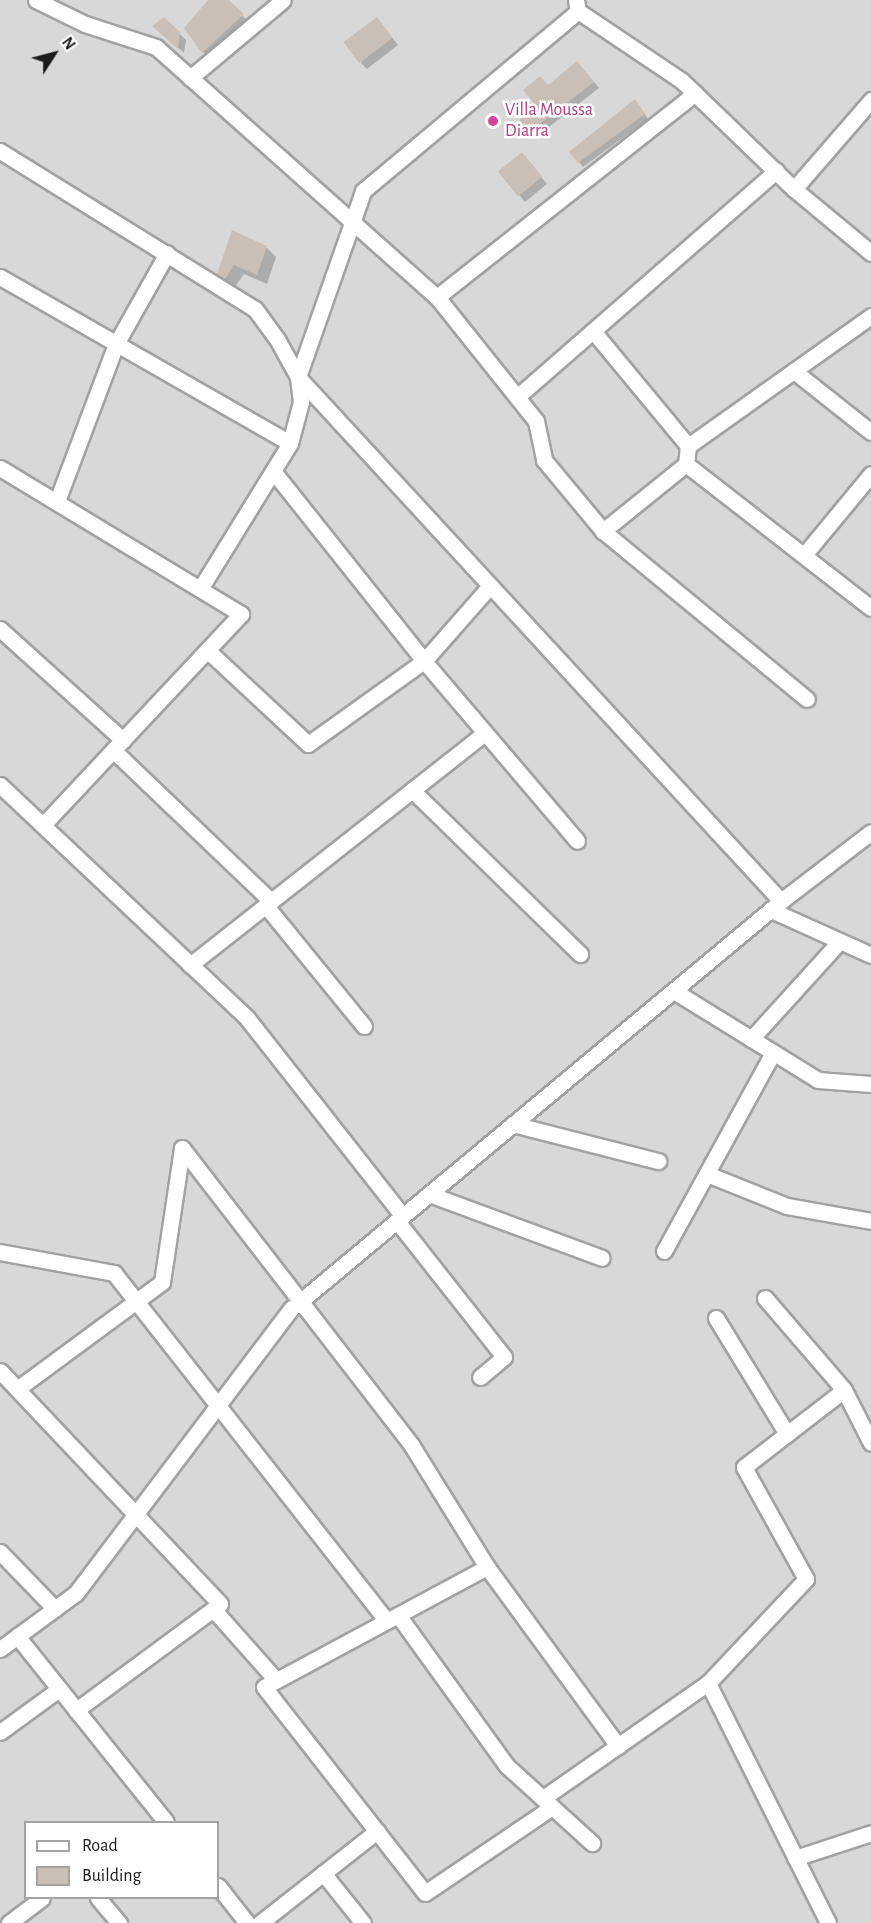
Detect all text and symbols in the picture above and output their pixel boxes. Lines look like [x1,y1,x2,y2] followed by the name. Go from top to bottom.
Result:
[24,24,84,84] north arrow
[59,34,78,53] text: N
[505,100,593,142] place label: Villa Moussa Diarra
[486,114,500,128] marker: Villa Moussa Diarra
[24,1821,219,1899] legend
[82,1837,118,1855] text: Road
[82,1867,141,1885] text: Building

